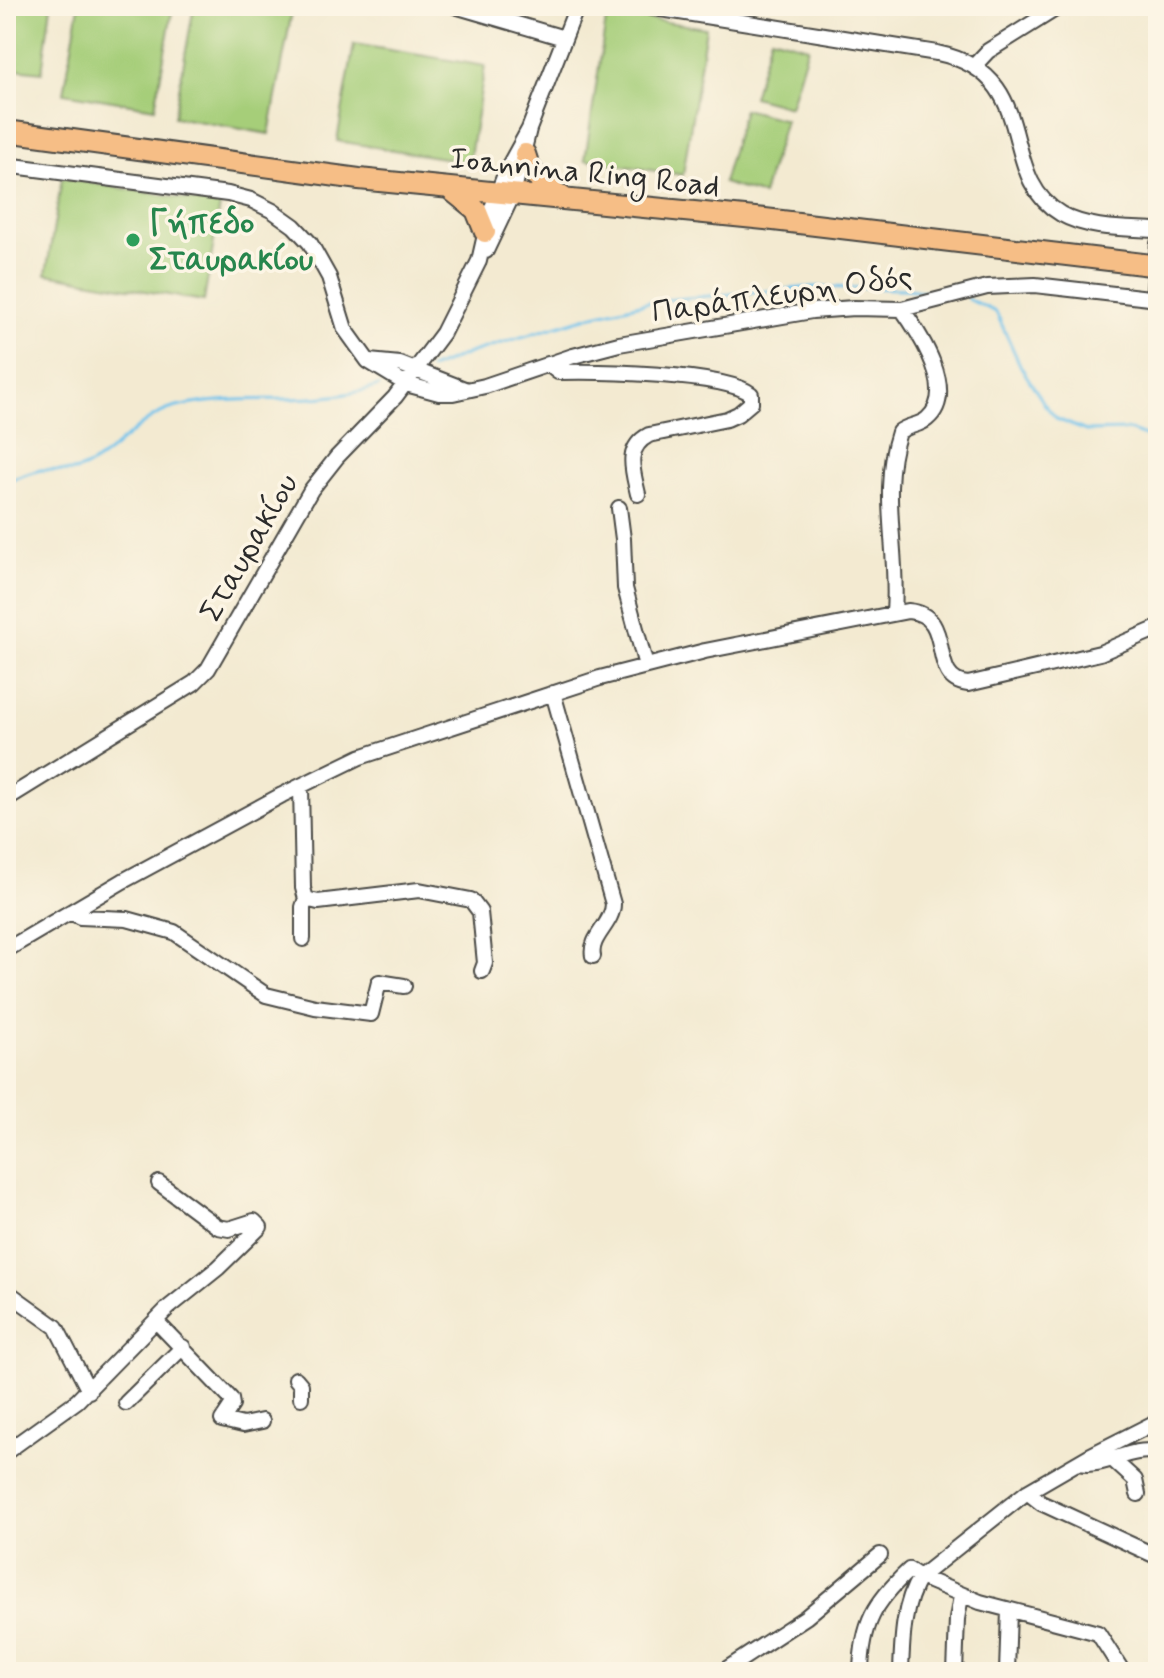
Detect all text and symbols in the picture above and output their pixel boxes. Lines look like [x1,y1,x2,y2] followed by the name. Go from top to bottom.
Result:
[448,138,722,210] street label: Ioannina Ring Road
[149,203,313,282] place label: Γήπεδο Σταυρακίου
[124,231,142,249] marker: Γήπεδο Σταυρακίου
[649,256,915,334] street label: Παράπλευρη Οδός
[190,466,309,630] street label: Σταυρακίου

